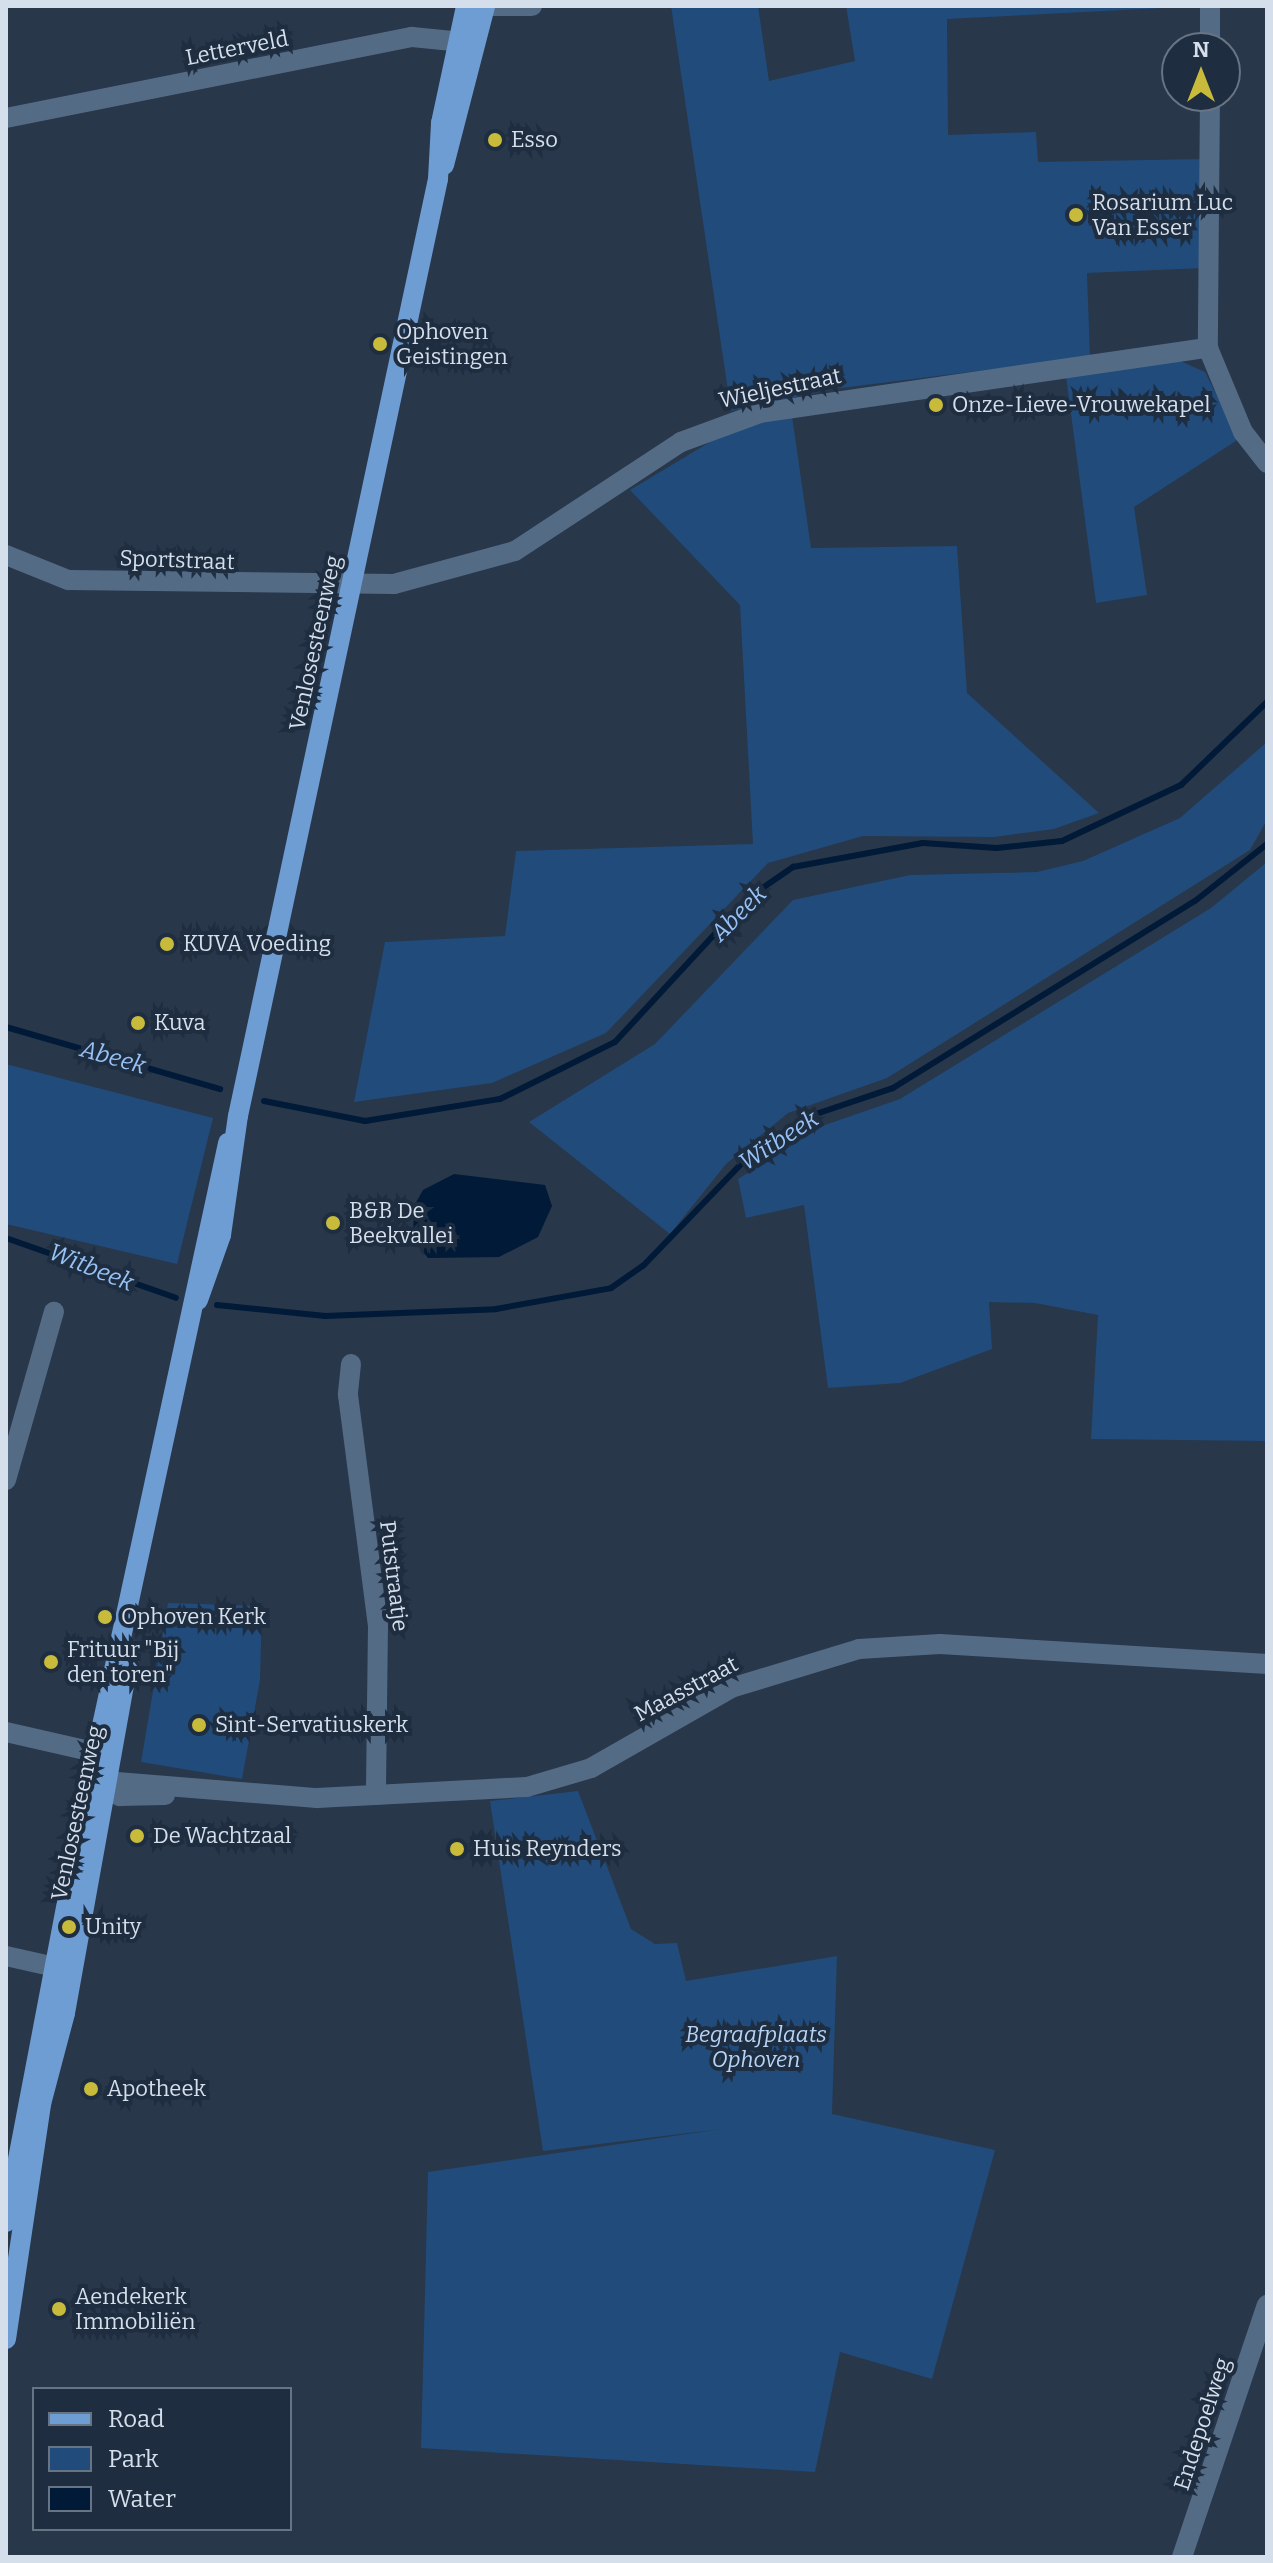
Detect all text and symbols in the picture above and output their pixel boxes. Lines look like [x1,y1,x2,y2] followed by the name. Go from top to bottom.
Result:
[183,25,291,71] street label: Letterveld
[1161,32,1241,112] north arrow
[1193,36,1209,63] text: N
[511,127,558,153] place label: Esso
[486,131,504,149] marker: Esso
[1092,189,1233,240] place label: Rosarium Luc Van Esser
[1067,206,1085,224] marker: Rosarium Luc Van Esser
[396,318,508,370] place label: Ophoven Geistingen
[371,335,389,353] marker: Ophoven Geistingen
[717,362,843,414] street label: Wieljestraat
[952,392,1211,418] place label: Onze-Lieve-Vrouwekapel
[927,396,945,414] marker: Onze-Lieve-Vrouwekapel
[119,545,235,575] street label: Sportstraat
[284,553,346,733] street label: Venlosesteenweg
[705,880,773,948] water label: Abeek
[183,931,331,957] place label: KUVA Voeding
[158,935,176,953] marker: KUVA Voeding
[154,1010,205,1036] place label: Kuva
[129,1014,147,1032] marker: Kuva
[77,1035,149,1081] water label: Abeek
[734,1105,824,1177] water label: Witbeek
[349,1197,454,1248] place label: B&B De Beekvallei
[324,1214,342,1232] marker: B&B De Beekvallei
[44,1238,138,1298] water label: Witbeek
[374,1519,414,1633] street label: Putstraatje
[121,1604,266,1630] place label: Ophoven Kerk
[96,1608,114,1626] marker: Ophoven Kerk
[67,1636,179,1688] place label: Frituur "Bij den toren"
[630,1651,742,1727] street label: Maasstraat
[42,1653,60,1671] marker: Frituur "Bij den toren"
[215,1712,408,1738] place label: Sint-Servatiuskerk
[190,1716,208,1734] marker: Sint-Servatiuskerk
[46,1723,108,1903] street label: Venlosesteenweg
[153,1823,291,1849] place label: De Wachtzaal
[128,1827,146,1845] marker: De Wachtzaal
[473,1836,622,1862] place label: Huis Reynders
[448,1840,466,1858] marker: Huis Reynders
[85,1914,141,1940] place label: Unity
[60,1918,78,1936] marker: Unity
[685,2021,827,2072] park label: Begraafplaats Ophoven
[107,2076,206,2102] place label: Apotheek
[82,2080,100,2098] marker: Apotheek
[75,2283,196,2334] place label: Aendekerk Immobiliën
[50,2300,68,2318] marker: Aendekerk Immobiliën
[1168,2354,1236,2494] street label: Endepoelweg
[32,2387,292,2531] legend
[108,2405,164,2433] text: Road
[108,2445,159,2473] text: Park
[108,2485,176,2513] text: Water

